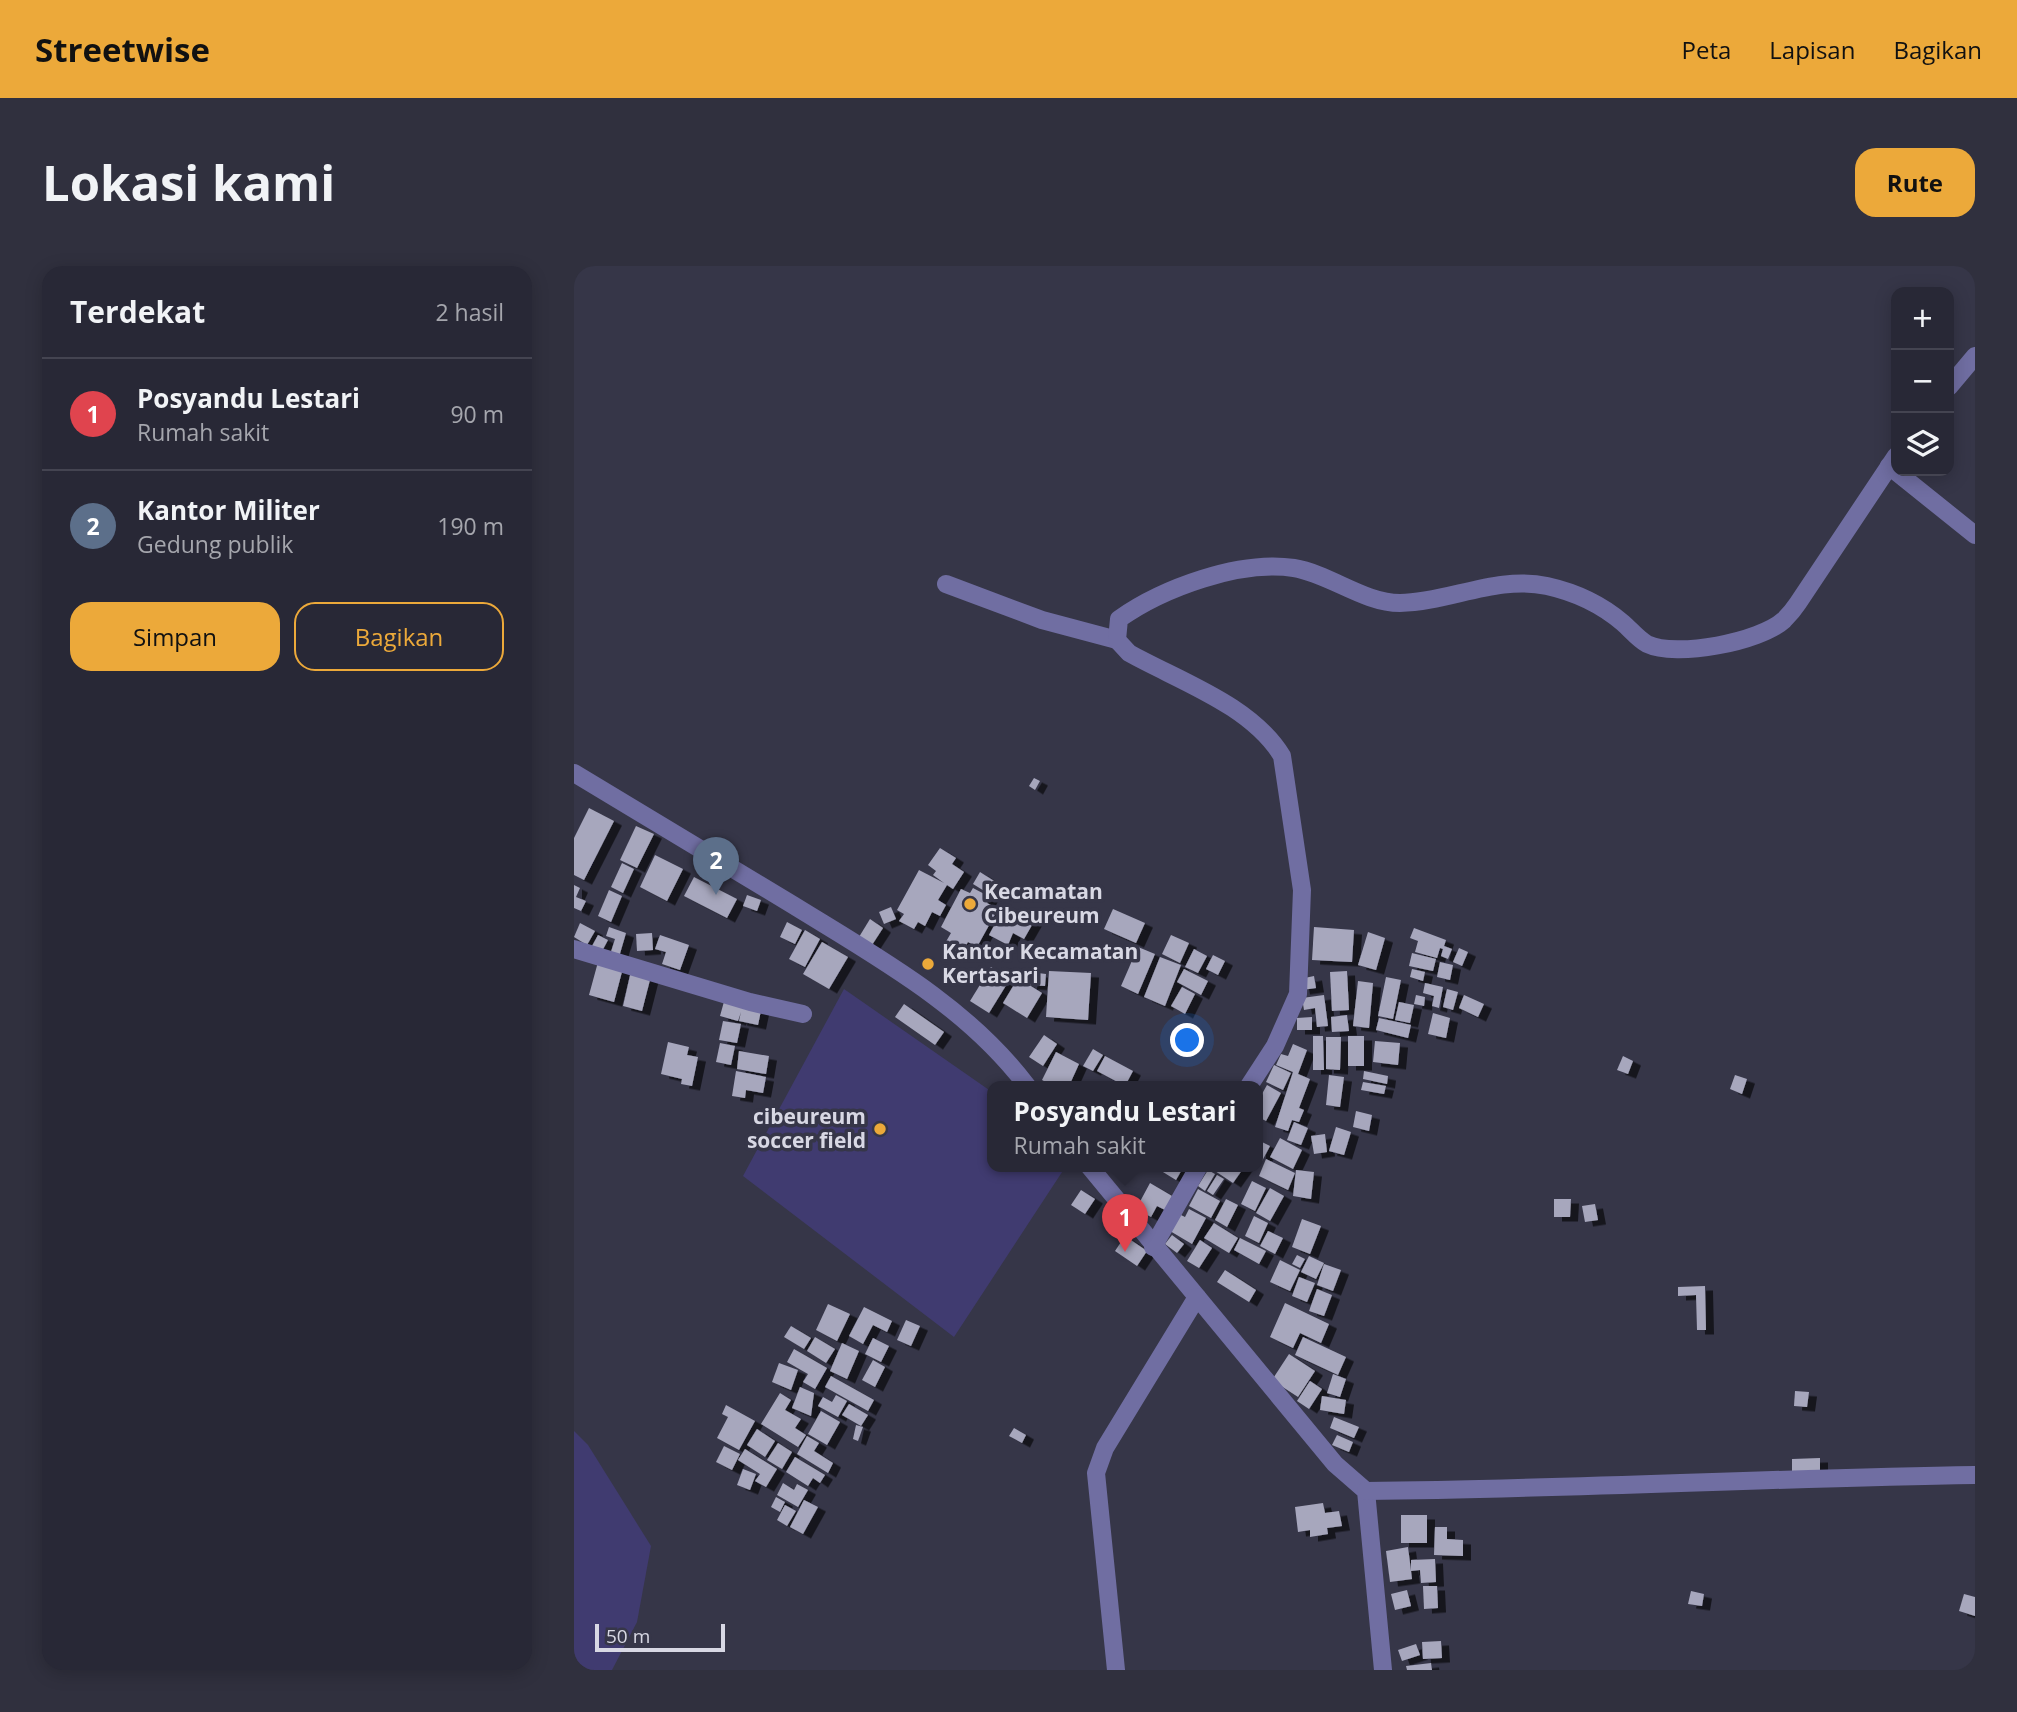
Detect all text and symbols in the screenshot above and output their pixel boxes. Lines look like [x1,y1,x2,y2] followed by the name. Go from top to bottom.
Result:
[35,27,210,72] text: Streetwise
[1681,33,1731,66] text: Peta
[1769,33,1855,66] text: Lapisan
[1893,33,1982,66] text: Bagikan
[1855,148,1975,217] button: Rute
[42,149,335,215] text: Lokasi kami
[1891,287,1954,476] map controls
[1891,287,1954,350] button: +
[70,291,205,332] text: Terdekat
[435,296,504,328] text: 2 hasil
[1891,350,1954,413] button: −
[137,380,360,416] text: Posyandu Lestari
[86,398,100,430] text: 1
[450,398,504,430] text: 90 m
[1891,413,1954,476] button: layers
[137,416,269,448] text: Rumah sakit
[137,492,320,528] text: Kantor Militer
[86,510,100,542] text: 2
[437,510,504,542] text: 190 m
[137,528,293,560] text: Gedung publik
[70,602,280,671] button: Simpan
[294,602,504,671] button: Bagikan
[693,837,739,895] pin: 2
[984,877,1103,929] place label: Kecamatan Cibeureum
[962,896,978,912] marker: Kecamatan Cibeureum
[942,937,1138,989] place label: Kantor Kecamatan Kertasari
[920,956,936,972] marker: Kantor Kecamatan Kertasari
[1170,1023,1204,1057] your location
[987,1081,1263,1172] popup
[1014,1093,1236,1129] text: Posyandu Lestari
[747,1102,866,1154] place label: cibeureum soccer field
[872,1121,888,1137] marker: cibeureum soccer field
[1014,1129,1146,1161] text: Rumah sakit
[1102,1194,1148,1252] pin: 1
[595,1621,724,1653] scale bar
[606,1623,650,1649] text: 50 m

